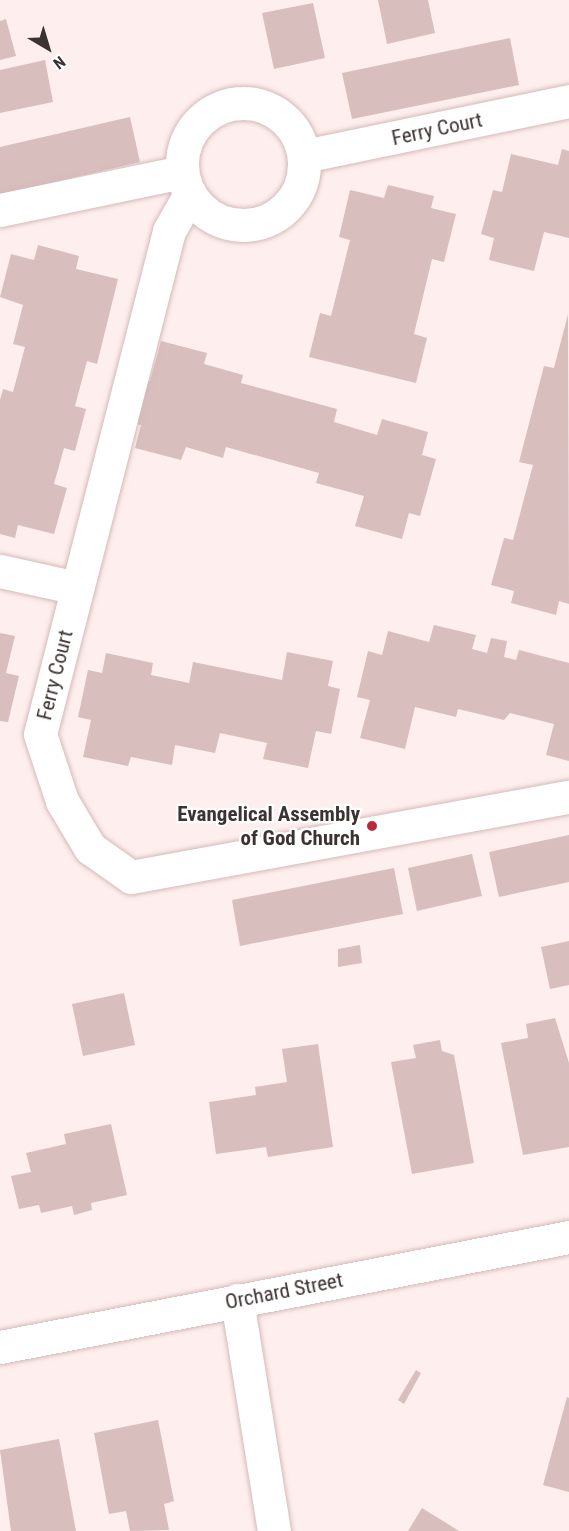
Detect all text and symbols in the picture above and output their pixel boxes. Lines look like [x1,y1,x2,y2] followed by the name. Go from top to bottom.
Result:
[18,18,78,78] north arrow
[50,52,69,73] text: N
[389,107,485,151] street label: Ferry Court
[32,627,78,723] street label: Ferry Court
[177,801,360,851] place label: Evangelical Assembly of God Church
[365,819,379,833] marker: Evangelical Assembly of God Church
[223,1267,345,1315] street label: Orchard Street

